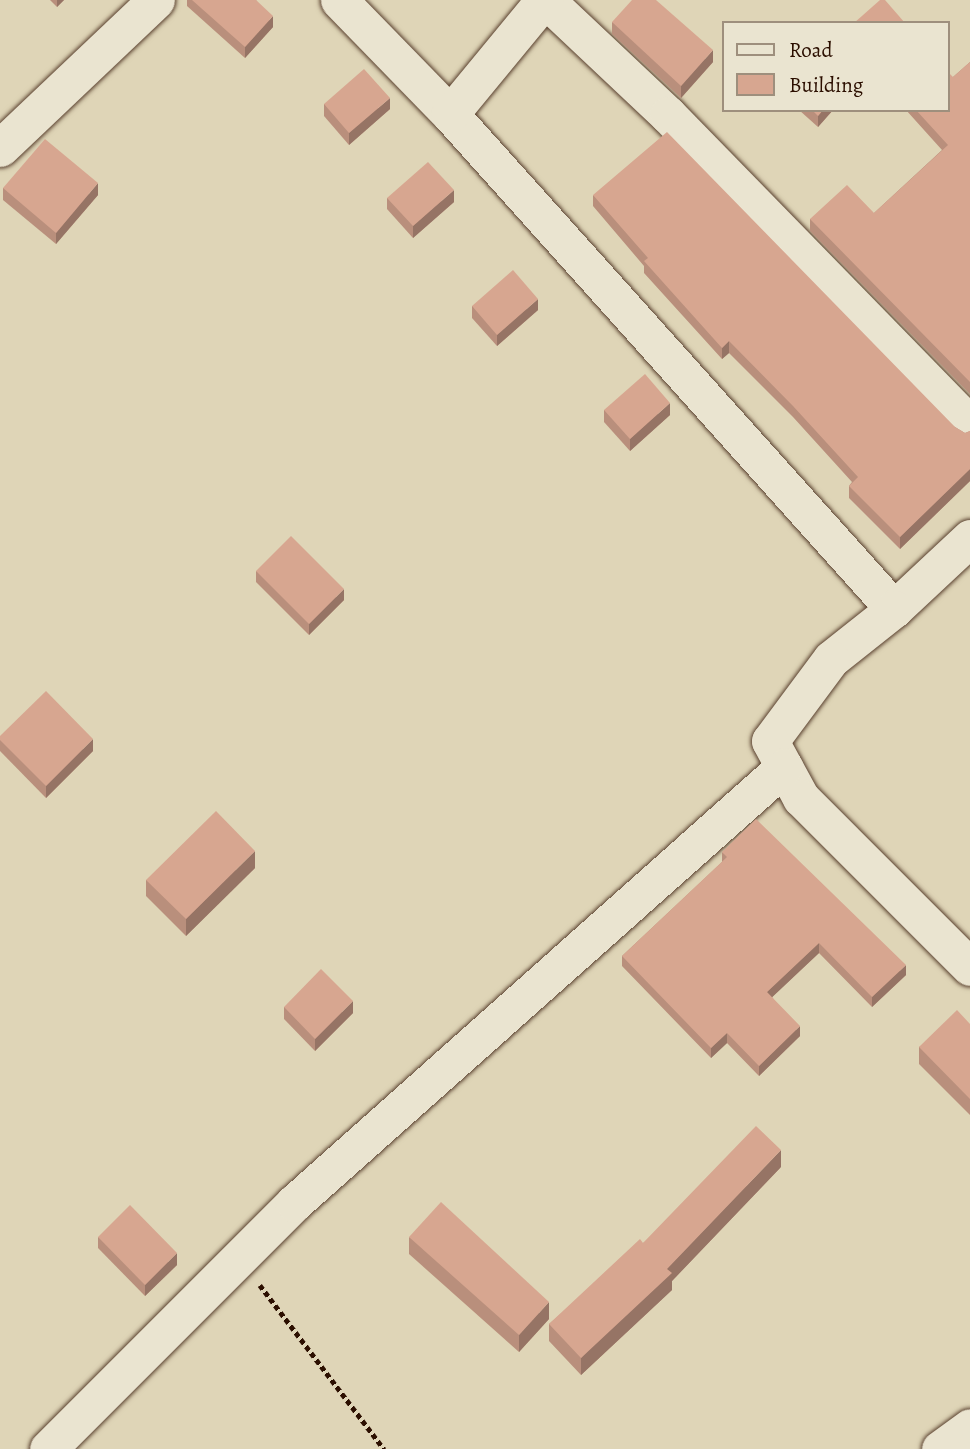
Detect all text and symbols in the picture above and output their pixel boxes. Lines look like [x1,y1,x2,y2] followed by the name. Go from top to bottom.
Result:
[722,21,949,112] legend
[789,36,833,64] text: Road
[789,71,863,99] text: Building

